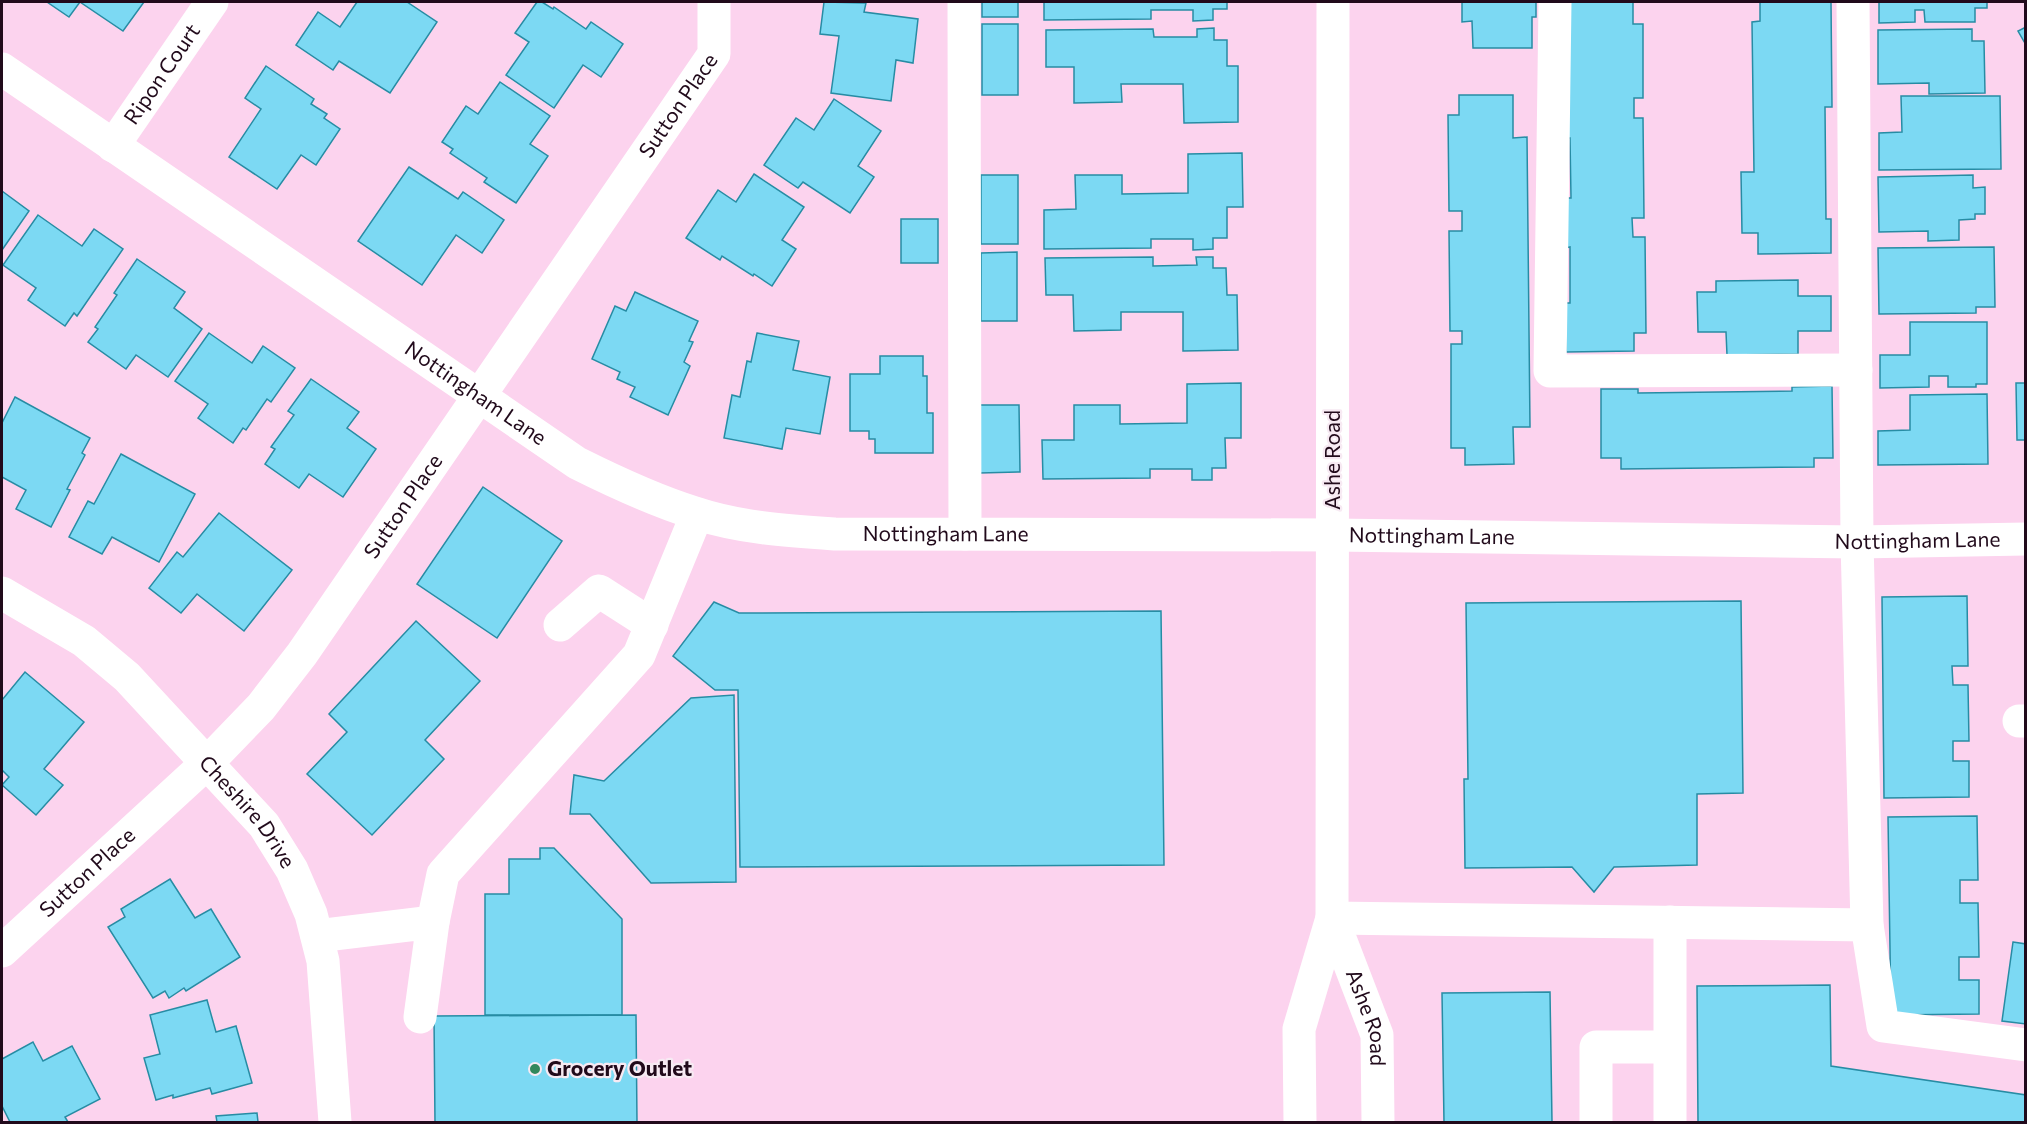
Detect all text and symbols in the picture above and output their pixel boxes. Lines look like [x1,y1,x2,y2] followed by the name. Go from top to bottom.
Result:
[118,18,204,128] street label: Ripon Court
[633,48,722,162] street label: Sutton Place
[401,335,552,449] street label: Nottingham Lane
[1319,410,1344,510] street label: Ashe Road
[358,449,447,562] street label: Sutton Place
[863,520,1029,545] street label: Nottingham Lane
[1349,521,1515,548] street label: Nottingham Lane
[1835,525,2001,553] street label: Nottingham Lane
[195,749,301,872] street label: Cheshire Drive
[34,821,139,922] street label: Sutton Place
[1342,965,1391,1066] street label: Ashe Road
[547,1055,692,1080] place label: Grocery Outlet
[528,1062,542,1076] marker: Grocery Outlet

